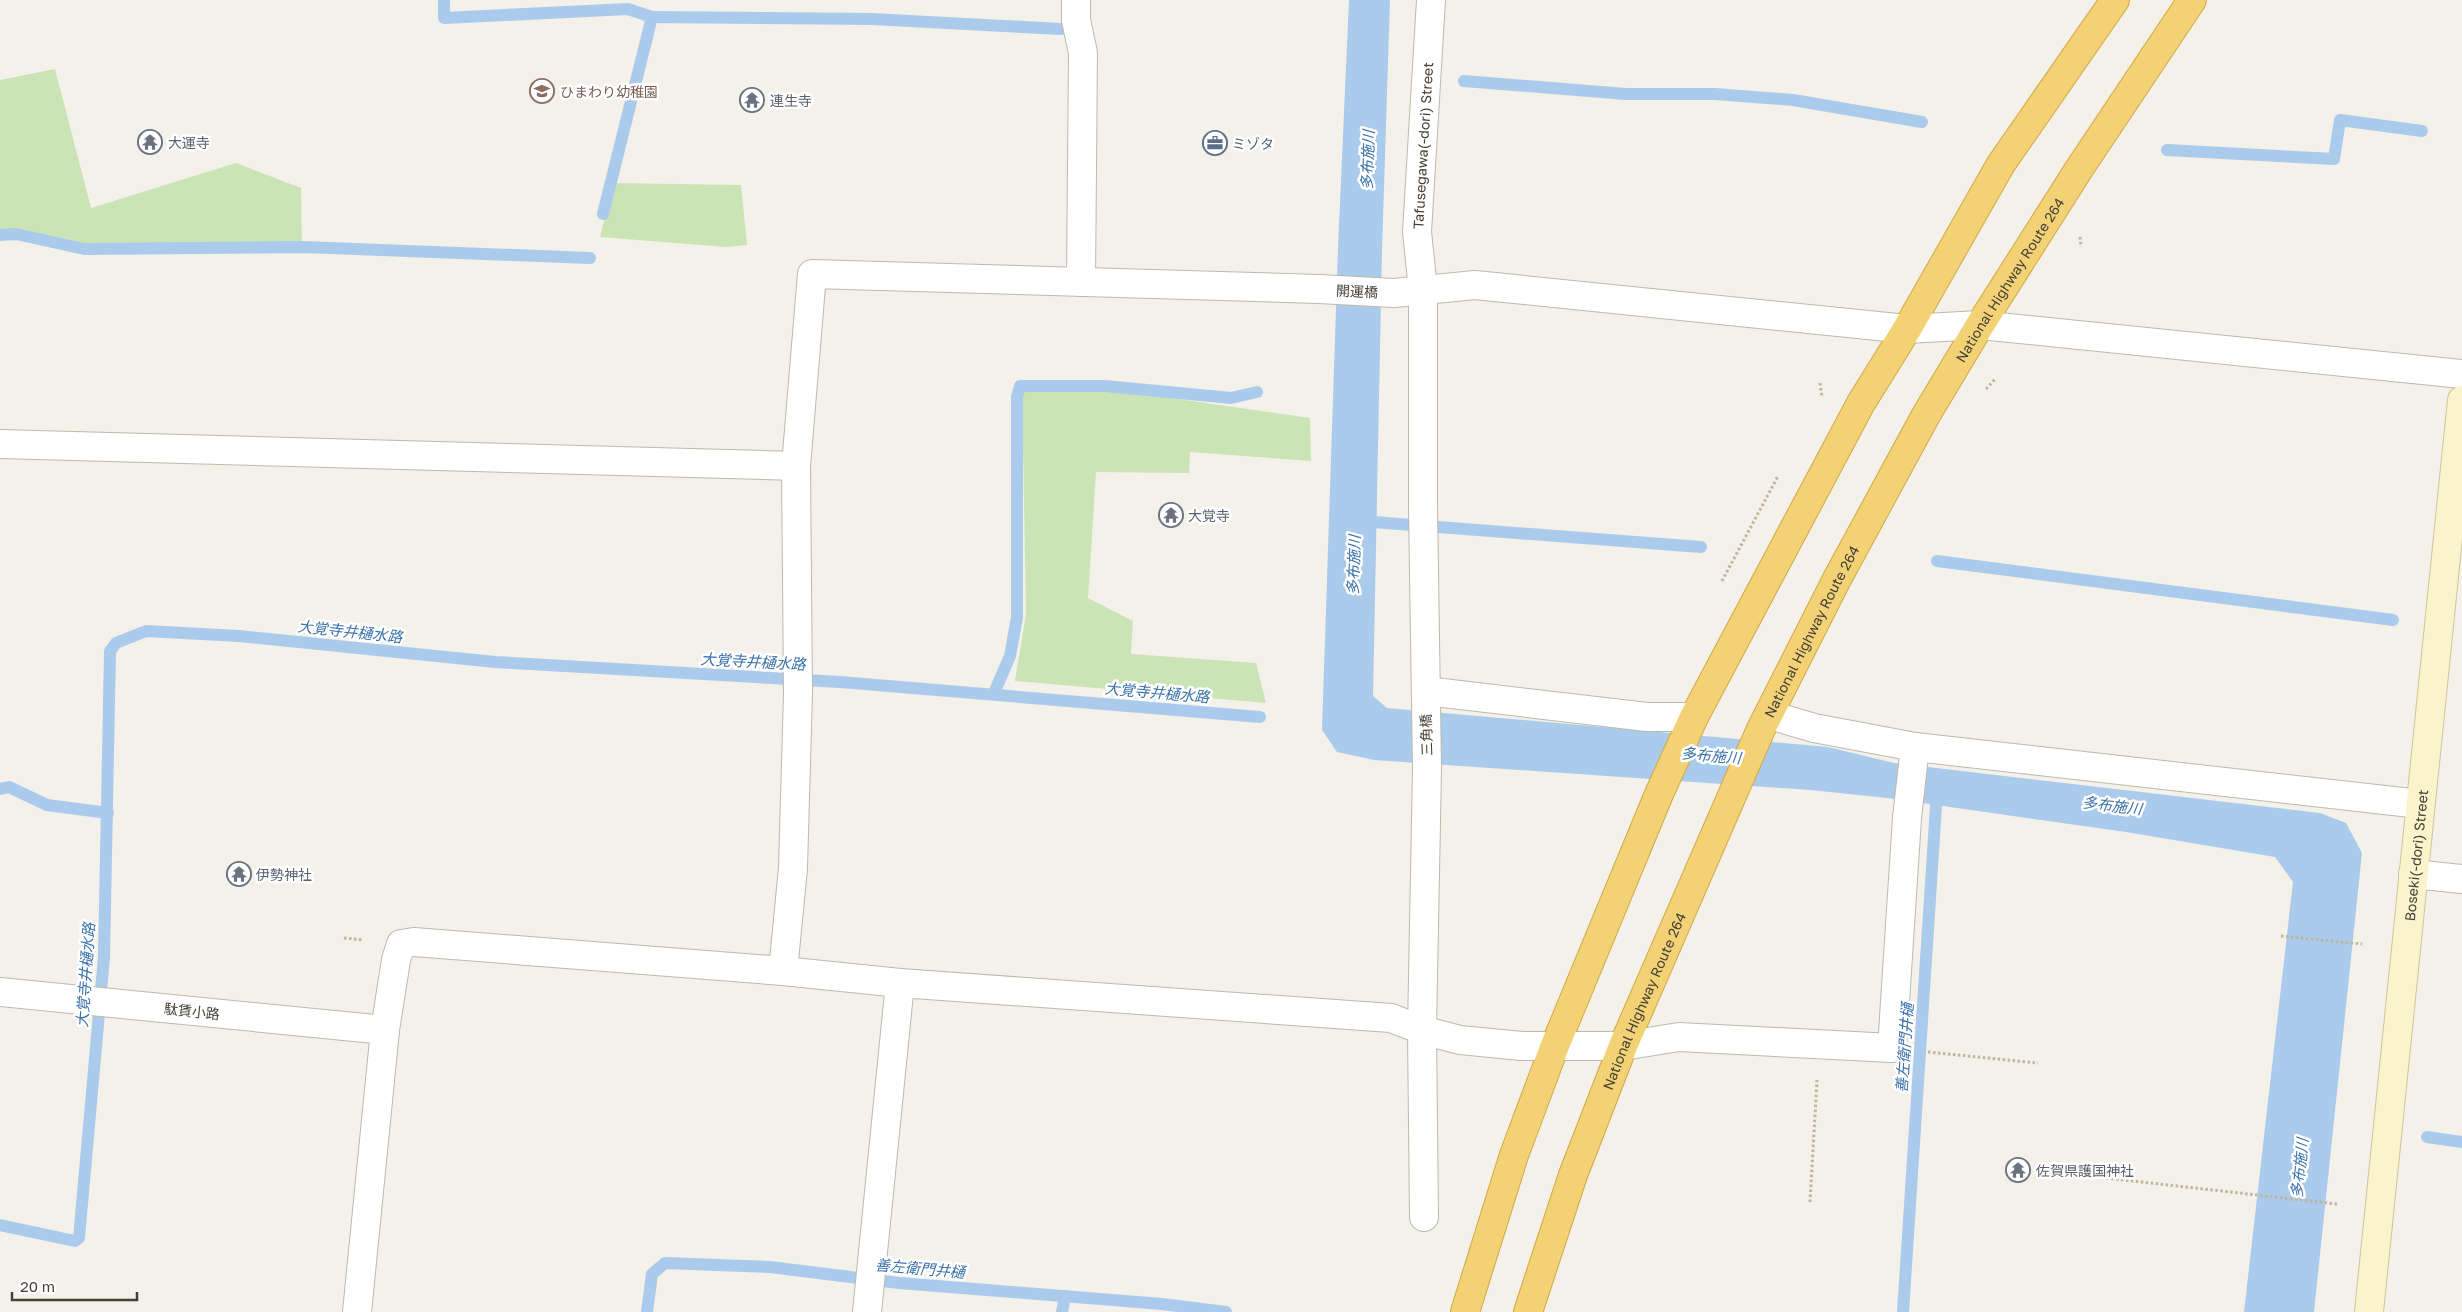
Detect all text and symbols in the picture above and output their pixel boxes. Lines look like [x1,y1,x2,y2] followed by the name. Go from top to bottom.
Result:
[1409,62,1436,229] street label: Tafusegawa(-dori) Street
[529,78,555,104] school or university icon: ひまわり幼稚園
[560,83,658,100] place label: ひまわり幼稚園
[739,87,765,113] temple icon: 連生寺
[770,92,812,109] place label: 連生寺
[1357,128,1377,190] water label: 多布施川
[137,129,163,155] temple icon: 大運寺
[1202,130,1228,156] office icon: ミゾタ
[168,134,210,151] place label: 大運寺
[1232,135,1274,152] place label: ミゾタ
[1951,194,2067,365] street label: National Highway Route 264
[1336,281,1378,301] street label: 開運橋
[1158,502,1184,528] temple icon: 大覚寺
[1188,507,1230,524] place label: 大覚寺
[1343,533,1363,595] water label: 多布施川
[1760,542,1862,720] street label: National Highway Route 264
[297,617,405,646] water label: 大覚寺井樋水路
[700,649,808,673] water label: 大覚寺井樋水路
[1104,678,1212,706] water label: 大覚寺井樋水路
[1417,714,1435,756] street label: 三角橋
[1680,743,1744,767] water label: 多布施川
[2400,789,2431,922] street label: Boseki(-dori) Street
[2081,792,2145,818] water label: 多布施川
[226,861,252,887] temple icon: 伊勢神社
[256,866,312,883] place label: 伊勢神社
[1598,910,1689,1092] street label: National Highway Route 264
[72,920,98,1028] water label: 大覚寺井樋水路
[163,1000,221,1022] street label: 駄賃小路
[1892,1000,1916,1094] water label: 善左衛門井樋
[2287,1135,2311,1199] water label: 多布施川
[2005,1157,2031,1183] temple icon: 佐賀県護国神社
[2036,1162,2134,1179] place label: 佐賀県護国神社
[874,1255,968,1281] water label: 善左衛門井樋
[12,1270,138,1302] scale bar
[20,1277,55,1295] text: 20 m

